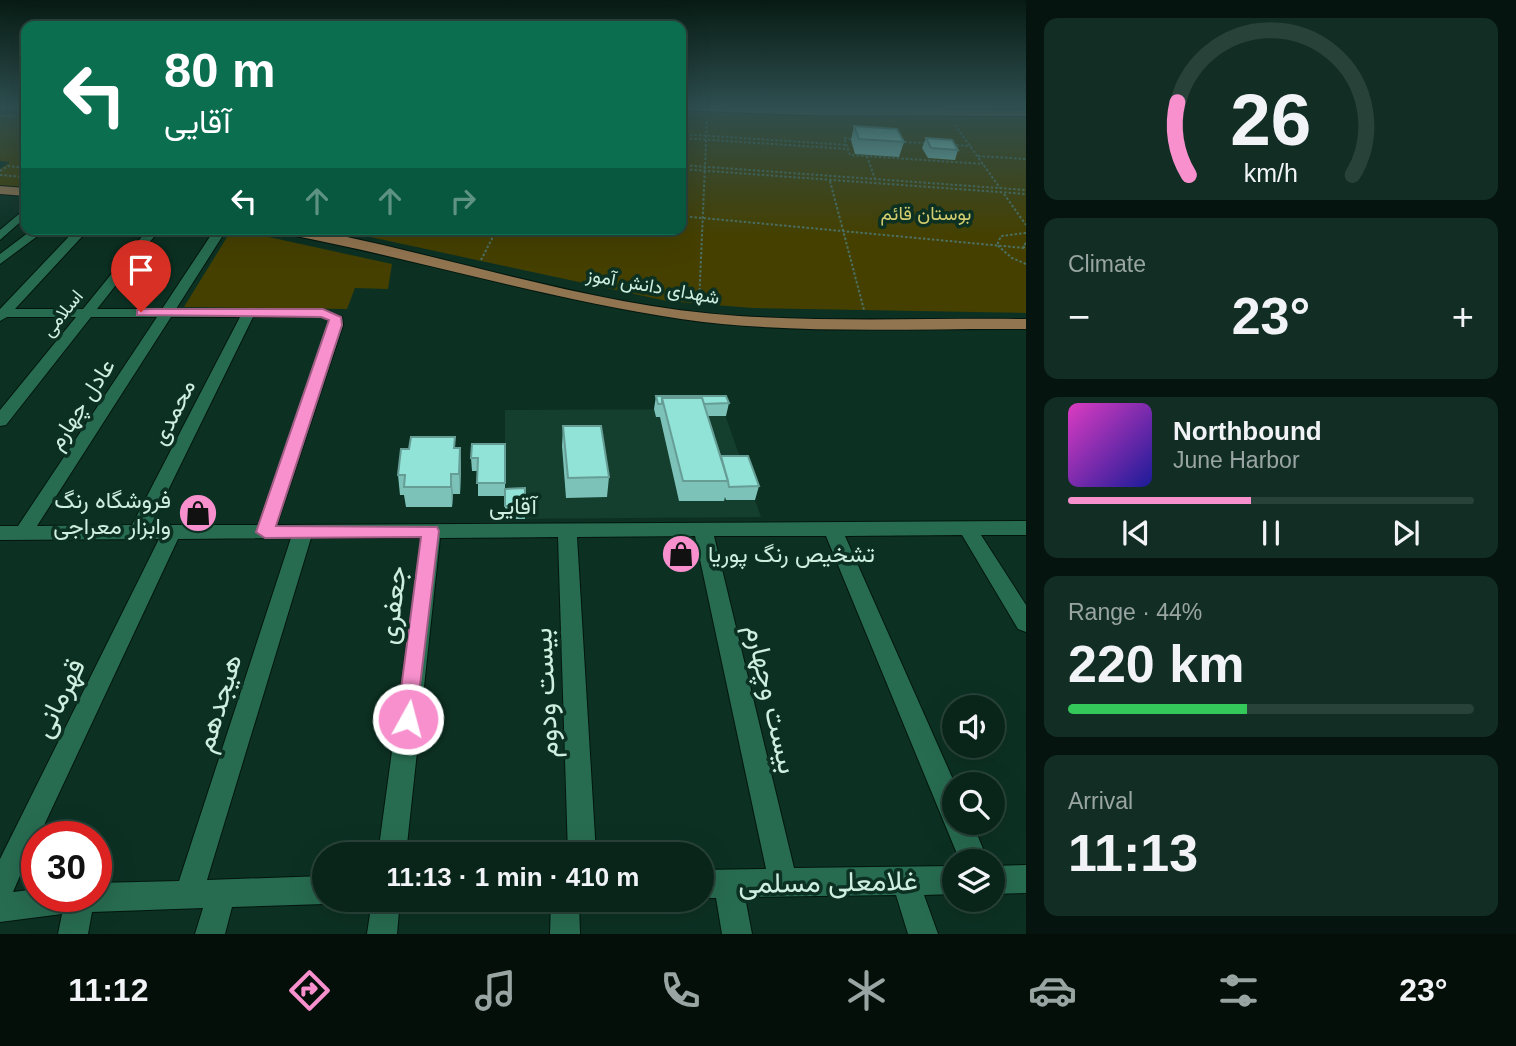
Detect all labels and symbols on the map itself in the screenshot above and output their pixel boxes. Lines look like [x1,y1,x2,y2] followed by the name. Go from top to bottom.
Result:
[881,203,971,226] park label: بوستان قائم
[111,240,171,312] pin
[584,264,721,309] street label: شهدای دانش آموز
[37,286,88,341] street label: اسلامی
[42,354,122,456] street label: عادل چهارم
[146,375,201,449] street label: محمدی
[53,487,171,541] place label: فروشگاه رنگ وابزار معراجی
[177,492,219,534] shop icon: فروشگاه رنگ وابزار معراجی
[489,493,539,520] street label: آقایی
[660,533,702,575] shop icon: تشخیص رنگ پوریا
[708,541,875,570] place label: تشخیص رنگ پوریا
[372,564,414,646] street label: جعفری
[737,621,804,777] street label: بیست وچهارم
[526,627,567,759] street label: بیست ودوم
[188,650,250,757] street label: هیجدهم
[27,654,93,743] street label: قهرمانی
[371,682,445,756] position arrow
[21,821,112,912] speed limit sign: 30
[738,865,918,900] street label: غلامعلی مسلمی

